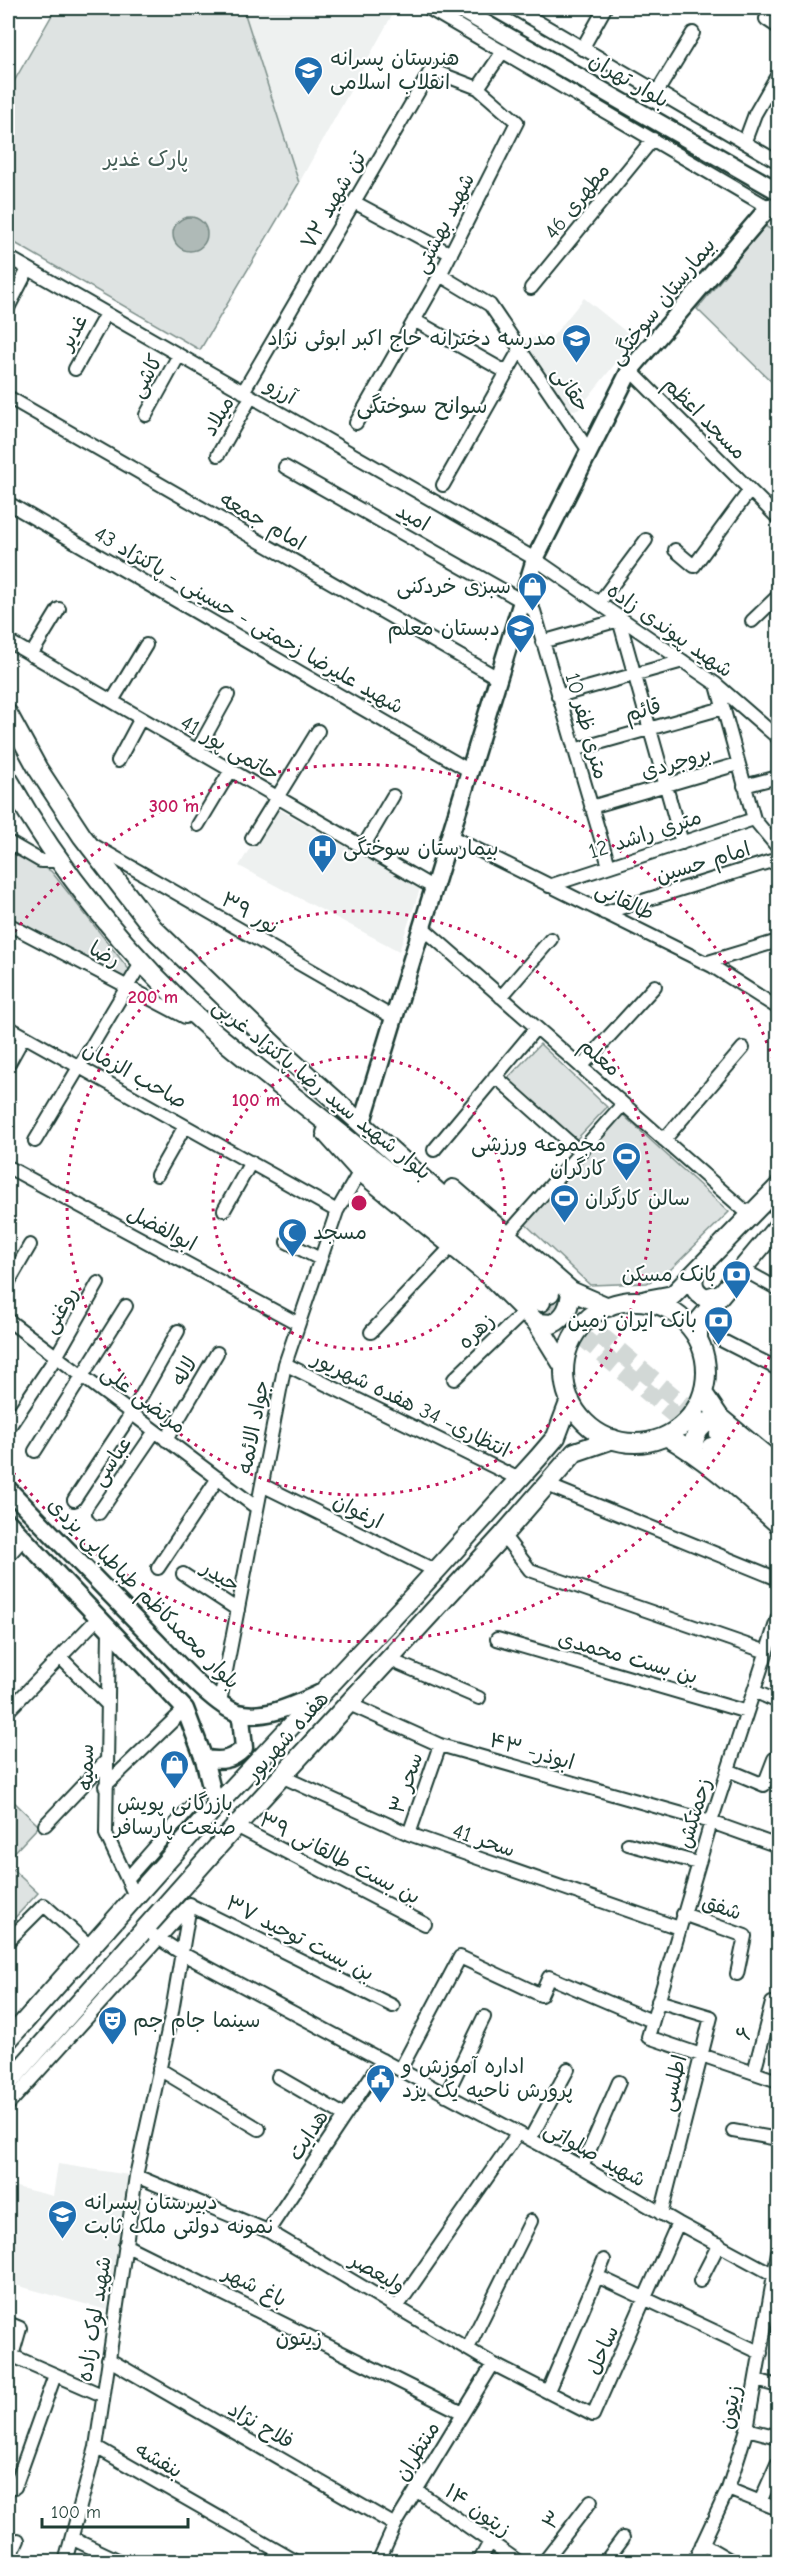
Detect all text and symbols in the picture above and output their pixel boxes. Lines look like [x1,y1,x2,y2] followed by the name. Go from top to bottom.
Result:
[330,46,460,96] place label: هنرستان پسرانه انقلاب اسلامی
[584,48,673,113] street label: بلوار تهران
[293,54,325,96] school or university icon: هنرستان پسرانه انقلاب اسلامی
[295,146,371,253] street label: ۷۲ تن شهید
[102,147,188,172] park label: پارک غدیر
[539,158,615,244] street label: مطهری 46
[409,169,481,278] street label: شهید بهشتی
[604,233,722,370] street label: بیمارستان سوختگی
[53,310,92,356] street label: غدیر
[561,322,593,364] school or university icon: مدرسه دخترانه حاج اکبر ابوئی نژاد
[267,326,556,352] place label: مدرسه دخترانه حاج اکبر ابوئی نژاد
[124,350,169,403] street label: کاشی
[545,362,595,418] street label: حقانی
[260,372,301,410] street label: آرزو
[656,372,751,467] street label: مسجد اعظم
[197,392,239,440] street label: میلاد
[356,393,488,420] district label: سوانح سوختگی
[214,487,310,559] street label: امام جمعه
[392,498,434,536] street label: امید
[89,521,408,720] street label: شهید علیرضا زحمتی - حسینی - پاکنژاد 43
[516,570,548,612] shop icon: سبزی خردکنی
[397,574,511,600] place label: سبزی خردکنی
[602,578,737,683] street label: شهید پیوندی زاده
[505,612,537,654] school or university icon: دبستان معلم
[388,616,500,644] place label: دبستان معلم
[560,670,614,782] street label: 10 متری ظفر
[622,693,665,730] street label: قائم
[175,710,284,788] street label: حاتمی پور 41
[638,741,714,784] street label: بروجردی
[149,796,199,817] text: 300 m
[585,804,705,864] street label: 12 متری راشد
[306,832,338,874] hospital icon: بیمارستان سوختگی
[343,836,499,862] place label: بیمارستان سوختگی
[653,836,754,892] street label: امام حسین
[591,877,658,927] street label: طالقانی
[217,887,283,940] street label: نور ۳۹
[85,936,125,972] street label: رضا
[128,987,178,1008] text: 200 m
[207,993,436,1186] street label: بلوار شهید سید رضا پاکنژاد غربی
[572,1033,625,1084] street label: معلم
[78,1037,191,1114] street label: صاحب الزمان
[232,1090,280,1111] text: 100 m
[471,1132,606,1180] place label: مجموعه ورزشی کارگران
[611,1140,643,1182] sports icon: مجموعه ورزشی کارگران
[548,1182,580,1224] sports icon: سالن کارگران
[585,1186,690,1210] place label: سالن کارگران
[349,1193,369,1213] centre of rings
[123,1200,201,1257] street label: ابوالفضل
[276,1216,308,1258] mosque icon: مسجد
[313,1220,367,1244] place label: مسجد
[721,1258,753,1300] bank icon: بانک مسکن
[621,1262,716,1287] place label: بانک مسکن
[37,1282,85,1339] street label: روغنی
[702,1304,734,1346] bank icon: بانک ایران زمین
[453,1308,499,1354] street label: زهره
[567,1308,697,1333] place label: بانک ایران زمین
[306,1345,513,1463] street label: انتظاری- 34 هفده شهریور
[166,1352,202,1390] street label: لاله
[96,1360,191,1440] street label: مرتضی علی
[232,1378,275,1476] street label: جواد الائمه
[86,1432,138,1491] street label: عباسی
[329,1488,387,1535] street label: ارغوان
[40,1492,245,1697] street label: بلوار محمدکاظم طباطبایی یزدی
[196,1554,244,1597] street label: حیدر
[555,1626,701,1689] street label: بن بست محمدی
[239,1686,334,1788] street label: هفده شهریور
[486,1727,577,1776] street label: ابوذر- ۴۳
[74,1744,98,1790] street label: سمیه
[159,1748,191,1790] shop icon: بازرگانی پویش صنعت پارسافر
[384,1749,428,1817] street label: سحر ۳
[672,1775,716,1851] street label: زحمتکش
[112,1791,236,1840] place label: بازرگانی پویش صنعت پارسافر
[255,1807,424,1911] street label: بن‌ بست طالقانی ۳۹
[450,1818,518,1862] street label: سحر 41
[699,1889,745,1925] street label: شفق
[222,1890,378,1987] street label: بن بست توحید ۳۷
[96,2004,128,2046] theatre icon: سینما جام جم
[133,2008,260,2036] place label: سینما جام جم
[731,2024,757,2042] street label: ۶
[654,2052,693,2114] street label: اطلسی
[400,2054,573,2103] place label: اداره آموزش و پرورش ناحیه یک یزد
[365,2062,397,2104] public building icon: اداره آموزش و پرورش ناحیه یک یزد
[283,2105,333,2165] street label: هدایت
[539,2116,650,2193] street label: شهید صلواتی
[84,2190,274,2240] place label: دبیرستان پسرانه نمونه دولتی ملک ثابت
[47,2198,79,2240] school or university icon: دبیرستان پسرانه نمونه دولتی ملک ثابت
[345,2247,410,2298] street label: ولیعصر
[72,2255,118,2384] street label: شهید لوک زاده
[216,2260,291,2314] street label: باغ شهر
[581,2322,623,2378] street label: ساحل
[276,2325,322,2351] district label: زیتون
[714,2383,747,2432] street label: زیتون
[223,2397,298,2455] street label: فلاح نژاد
[389,2417,445,2485] street label: منتظران
[131,2437,187,2484] street label: بنفشه
[440,2479,516,2542] street label: زیتون ۱۴
[42,2491,188,2529] scale bar
[51,2502,101,2523] text: 100 m
[537,2506,567,2534] street label: ۳

